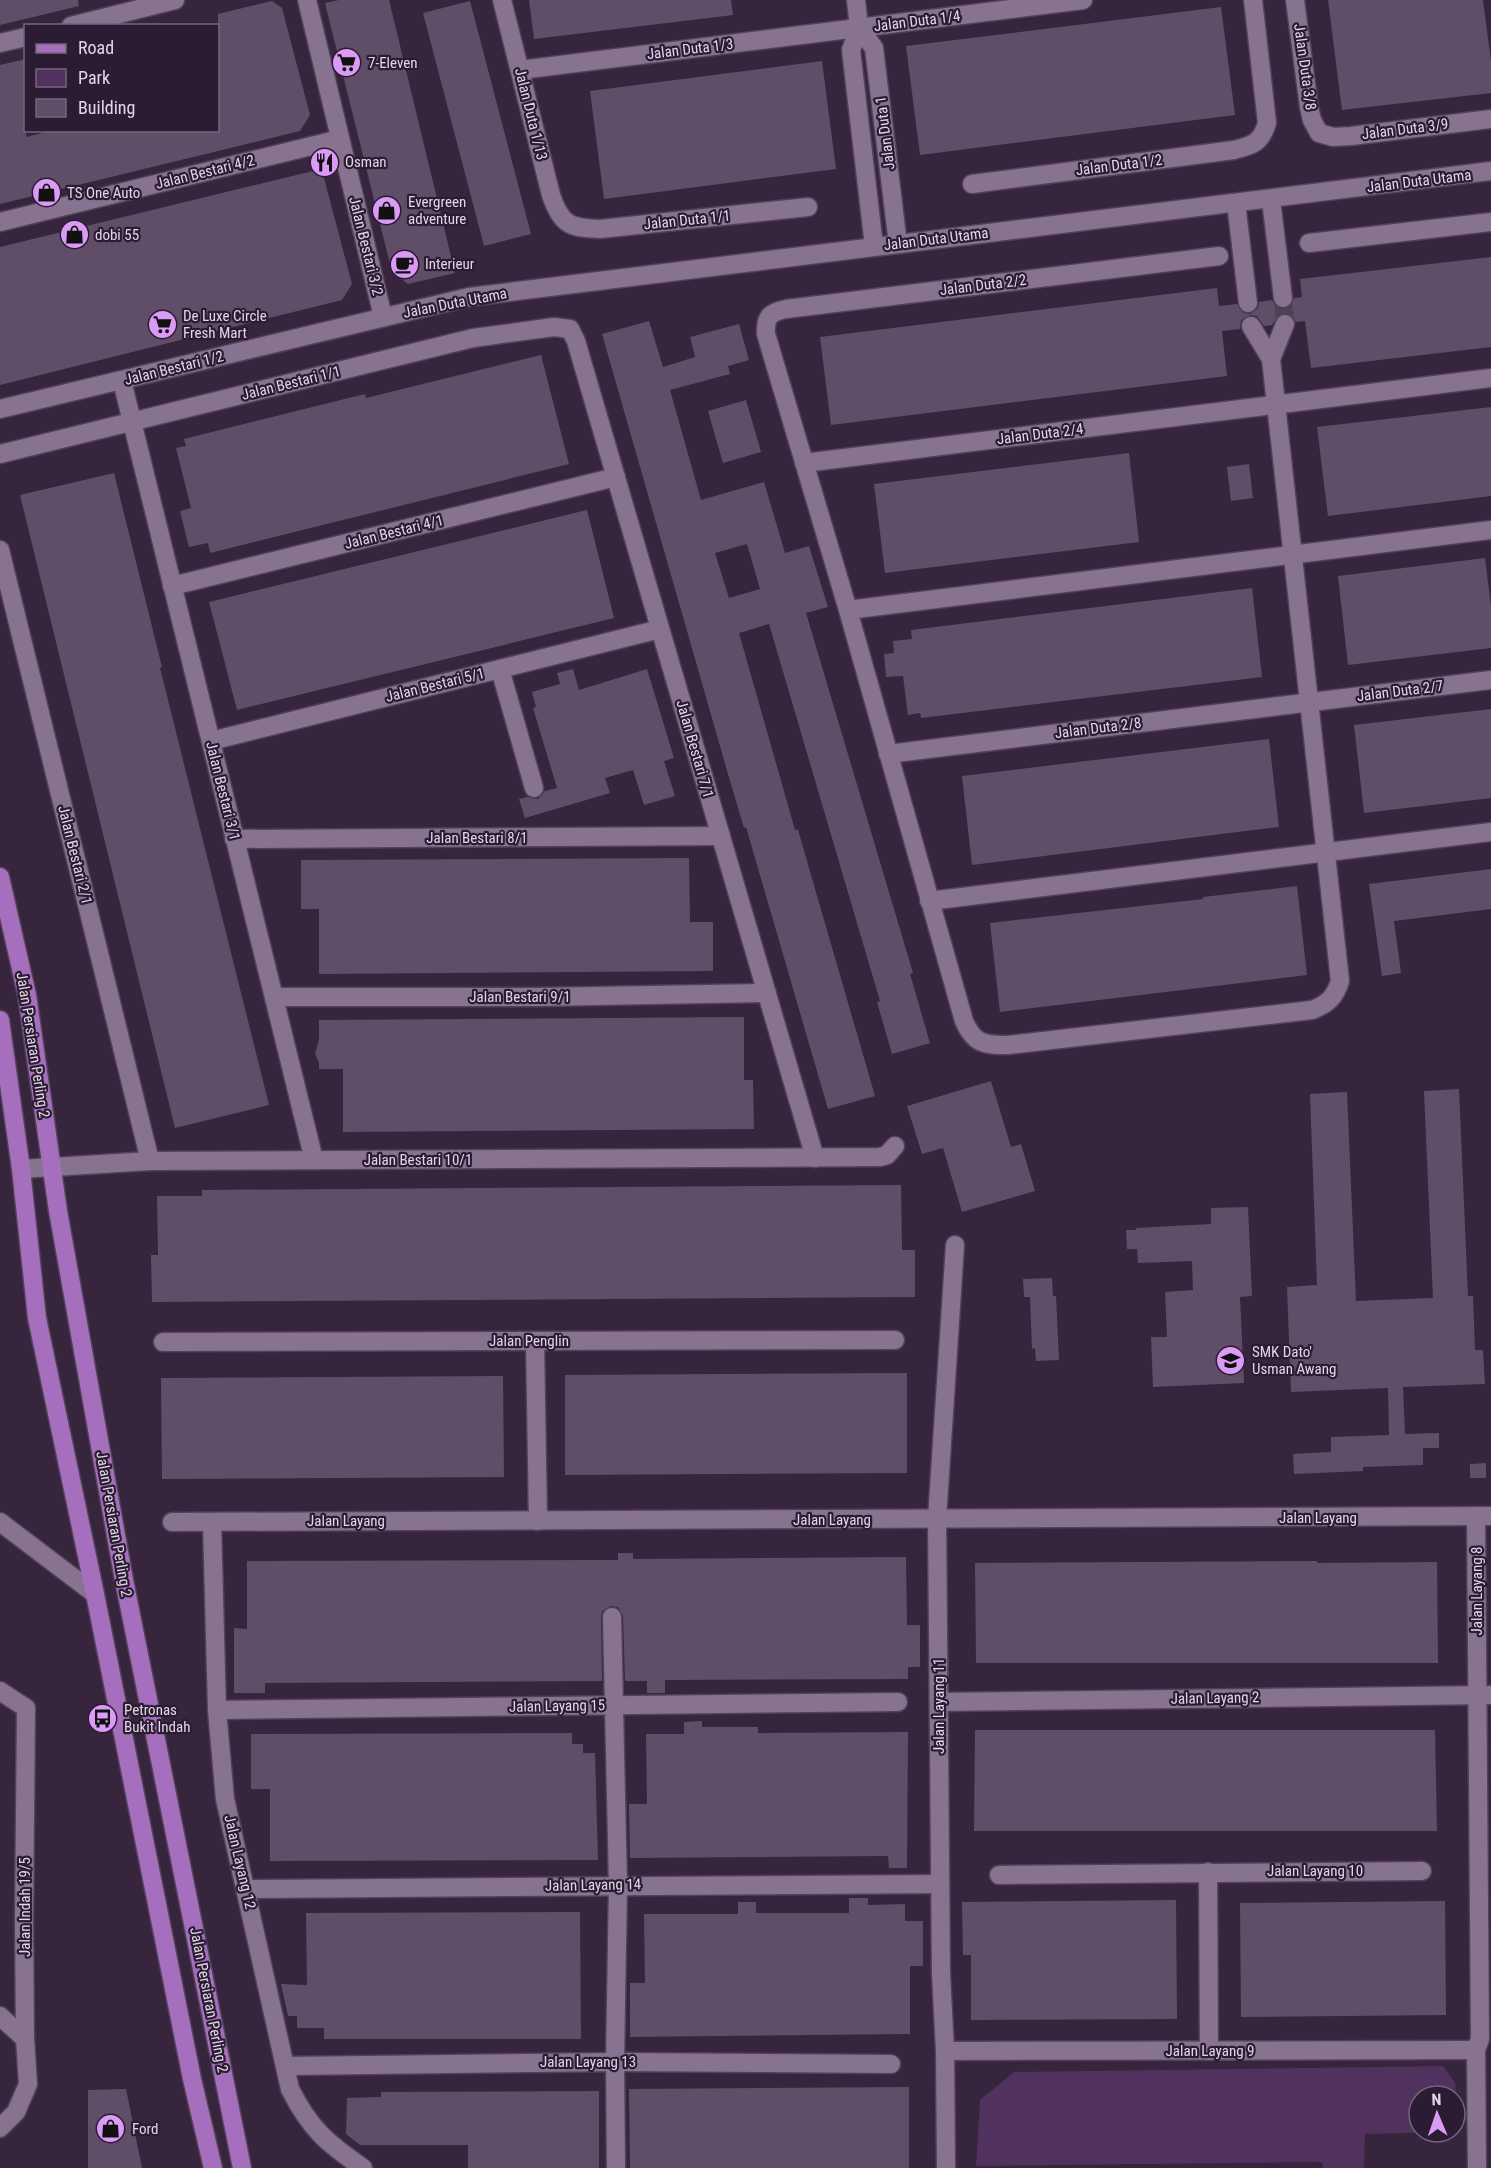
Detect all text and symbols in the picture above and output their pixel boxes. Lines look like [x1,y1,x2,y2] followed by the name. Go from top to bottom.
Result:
[873,7,961,35] street label: Jalan Duta 1/4
[1290,23,1320,111] street label: Jalan Duta 3/8
[24,24,219,132] legend
[646,35,734,63] street label: Jalan Duta 1/3
[78,37,114,58] text: Road
[331,47,363,79] supermarket icon: 7-Eleven
[368,54,418,72] place label: 7-Eleven
[511,66,551,162] street label: Jalan Duta 1/13
[78,67,110,88] text: Park
[872,95,898,171] street label: Jalan Duta 1
[78,97,135,118] text: Building
[1361,115,1449,143] street label: Jalan Duta 3/9
[308,146,340,178] restaurant icon: Osman
[154,151,256,193] street label: Jalan Bestari 4/2
[1075,151,1163,179] street label: Jalan Duta 1/2
[345,153,387,171] place label: Osman
[1366,166,1472,196] street label: Jalan Duta Utama
[30,177,62,209] shop icon: TS One Auto
[67,184,140,202] place label: TS One Auto
[408,193,466,228] place label: Evergreen adventure
[345,195,387,297] street label: Jalan Bestari 3/2
[371,195,403,227] shop icon: Evergreen adventure
[643,207,731,233] street label: Jalan Duta 1/1
[58,219,90,251] shop icon: dobi 55
[883,224,989,254] street label: Jalan Duta Utama
[95,226,139,244] place label: dobi 55
[388,248,420,280] cafe icon: Interieur
[425,255,475,273] place label: Interieur
[939,271,1027,299] street label: Jalan Duta 2/2
[402,284,508,322] street label: Jalan Duta Utama
[183,307,267,342] place label: De Luxe Circle Fresh Mart
[146,309,178,341] supermarket icon: De Luxe Circle Fresh Mart
[123,347,225,389] street label: Jalan Bestari 1/2
[240,362,342,404] street label: Jalan Bestari 1/1
[996,420,1084,448] street label: Jalan Duta 2/4
[343,511,445,553] street label: Jalan Bestari 4/1
[384,664,486,706] street label: Jalan Bestari 5/1
[1356,677,1444,705] street label: Jalan Duta 2/7
[672,698,718,800] street label: Jalan Bestari 7/1
[1054,714,1142,742] street label: Jalan Duta 2/8
[202,740,244,842] street label: Jalan Bestari 3/1
[54,804,96,906] street label: Jalan Bestari 2/1
[426,829,528,847] street label: Jalan Bestari 8/1
[13,971,53,1119] street label: Jalan Persiaran Perling 2
[469,988,571,1006] street label: Jalan Bestari 9/1
[364,1151,472,1169] street label: Jalan Bestari 10/1
[489,1332,569,1350] street label: Jalan Penglin
[1252,1343,1336,1378] place label: SMK Dato' Usman Awang
[1215,1345,1247,1377] school or university icon: SMK Dato' Usman Awang
[92,1450,136,1598] street label: Jalan Persiaran Perling 2
[1279,1509,1357,1527] street label: Jalan Layang
[793,1511,871,1529] street label: Jalan Layang
[307,1512,385,1530] street label: Jalan Layang
[1468,1547,1486,1635] street label: Jalan Layang 8
[930,1658,948,1754] street label: Jalan Layang 11
[1170,1688,1260,1708] street label: Jalan Layang 2
[509,1696,605,1716] street label: Jalan Layang 15
[124,1701,190,1736] place label: Petronas Bukit Indah
[87,1703,119,1735] bus stop icon: Petronas Bukit Indah
[220,1813,260,1911] street label: Jalan Layang 12
[16,1857,34,1957] street label: Jalan Indah 19/5
[1267,1862,1363,1880] street label: Jalan Layang 10
[545,1875,641,1895] street label: Jalan Layang 14
[186,1926,232,2074] street label: Jalan Persiaran Perling 2
[1166,2042,1254,2060] street label: Jalan Layang 9
[540,2053,636,2071] street label: Jalan Layang 13
[1407,2084,1467,2144] north arrow
[1431,2090,1442,2109] text: N
[95,2113,127,2145] shop icon: Ford
[132,2120,158,2138] place label: Ford

